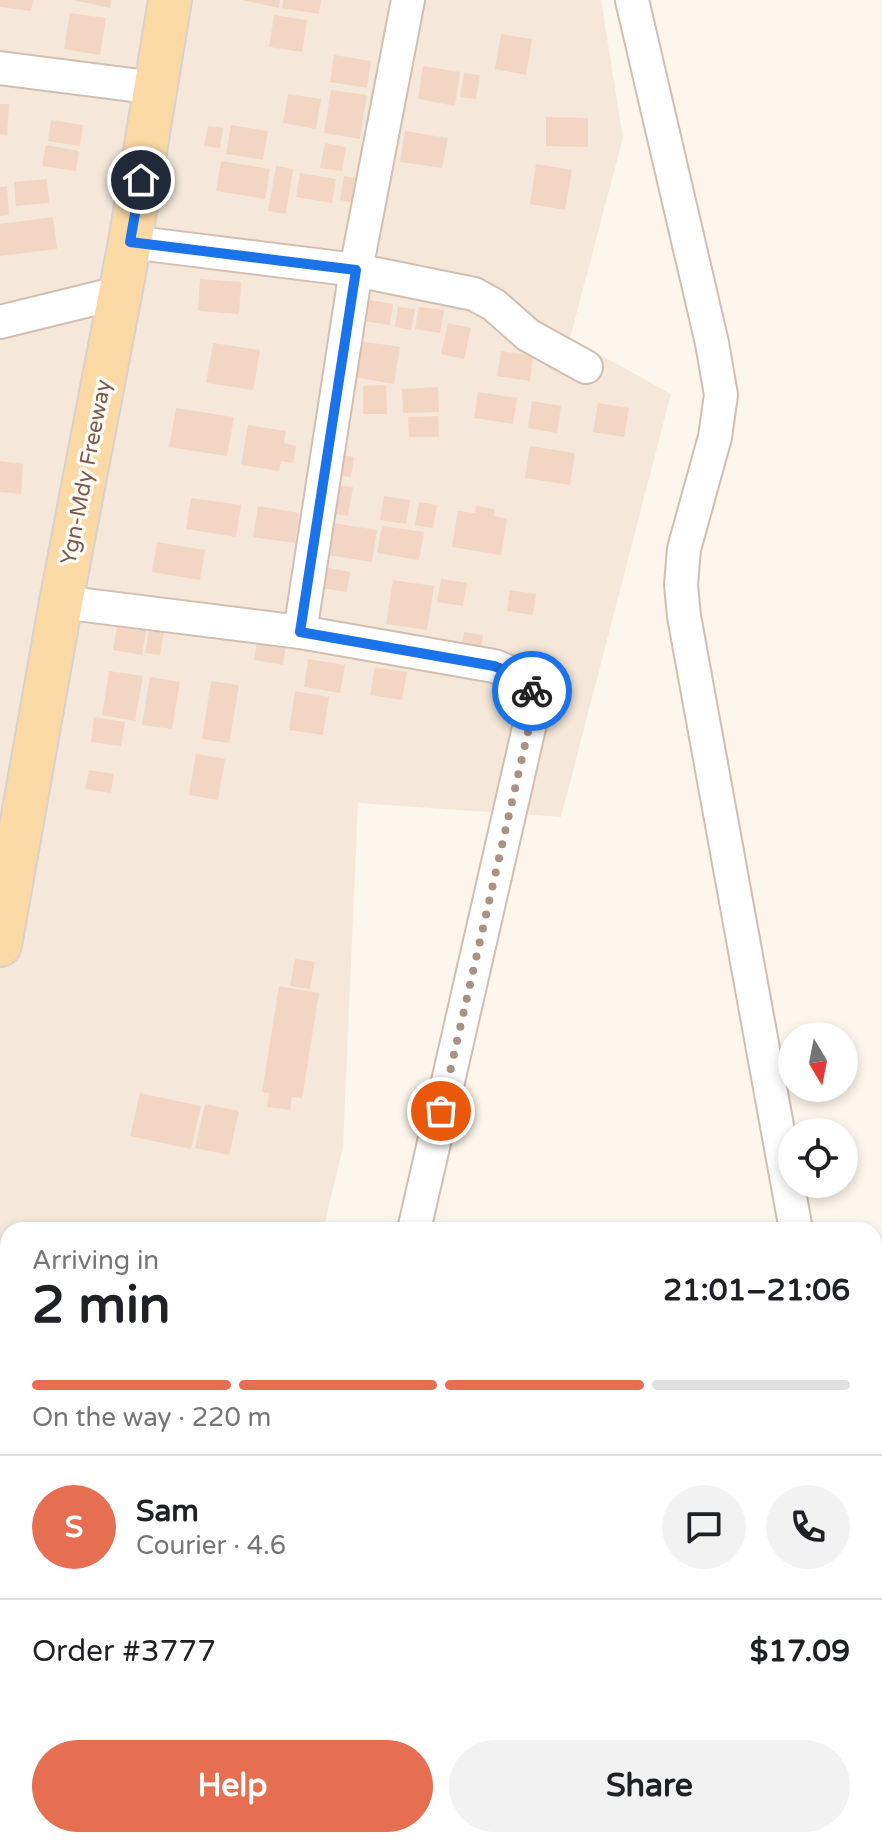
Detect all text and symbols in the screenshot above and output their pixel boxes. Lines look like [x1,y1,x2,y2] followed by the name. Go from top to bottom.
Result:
[107,146,175,214] pin
[119,158,163,202] icon: home
[55,377,117,567] street label: Ygn-Mdy Freeway
[492,651,572,731] courier
[510,669,554,713] icon: bike
[778,1022,858,1102] north arrow
[778,1022,858,1198] map controls
[407,1077,475,1145] pin
[419,1089,463,1133] icon: bag
[778,1118,858,1198] button: locate
[32,1245,159,1276] text: Arriving in
[663,1272,850,1309] text: 21:01–21:06
[32,1274,171,1337] text: 2 min
[32,1402,271,1433] text: On the way · 220 m
[662,1485,746,1569] button: chat
[766,1485,850,1569] button: phone
[136,1493,199,1530] text: Sam
[65,1509,83,1546] text: S
[136,1530,286,1561] text: Courier · 4.6
[32,1633,216,1670] text: Order #3777
[750,1633,850,1670] text: $17.09
[32,1740,433,1832] button: Help
[449,1740,850,1832] button: Share

